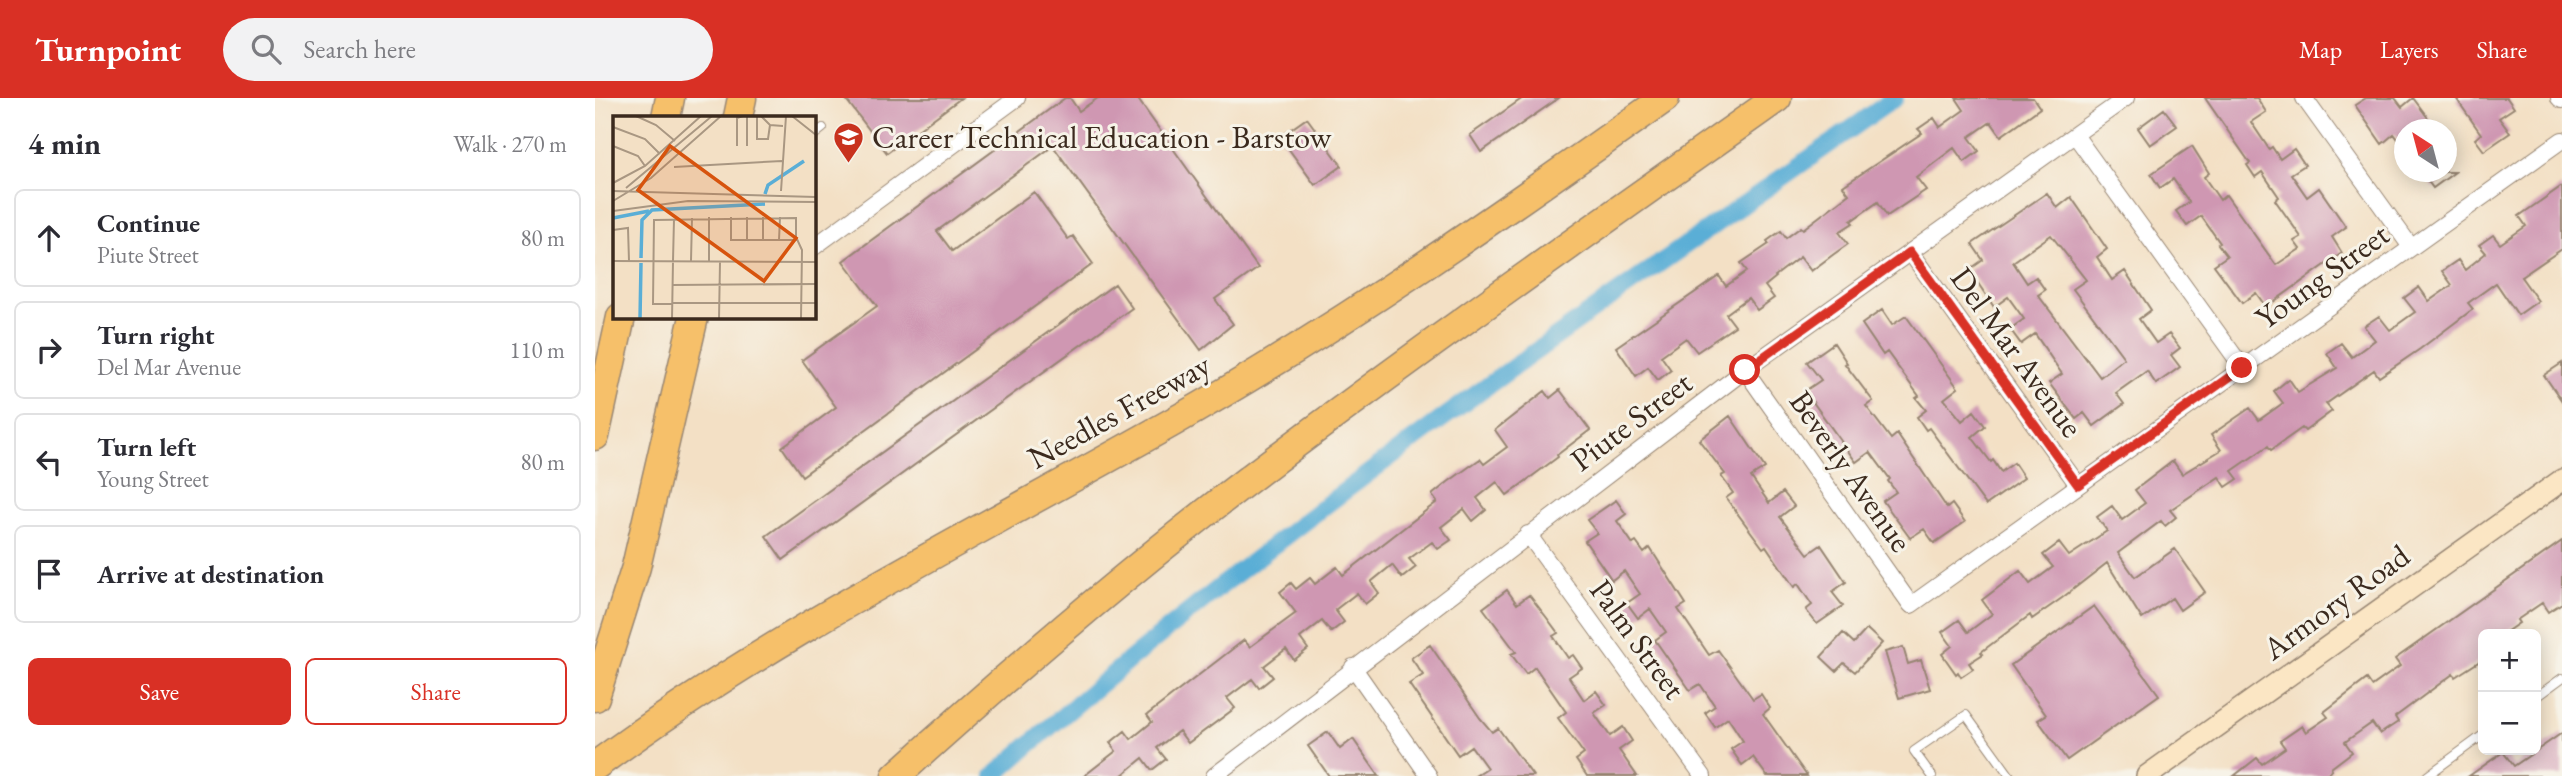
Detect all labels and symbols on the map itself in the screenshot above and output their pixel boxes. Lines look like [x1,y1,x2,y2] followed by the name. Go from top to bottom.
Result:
[613,116,815,318] inset map
[872,116,1333,158] place label: Career Technical Education - Barstow
[2394,119,2457,182] north arrow
[832,120,866,164] school or university icon: Career Technical Education - Barstow
[2247,213,2397,339] street label: Young Street
[1941,259,2093,445] street label: Del Mar Avenue
[1020,343,1219,478] street label: Needles Freeway
[2226,352,2257,383] route end
[1729,354,1760,385] route start
[1562,362,1700,480] street label: Piute Street
[1780,382,1922,560] street label: Beverly Avenue
[2253,534,2418,670] street label: Armory Road
[1580,571,1696,707] street label: Palm Street

